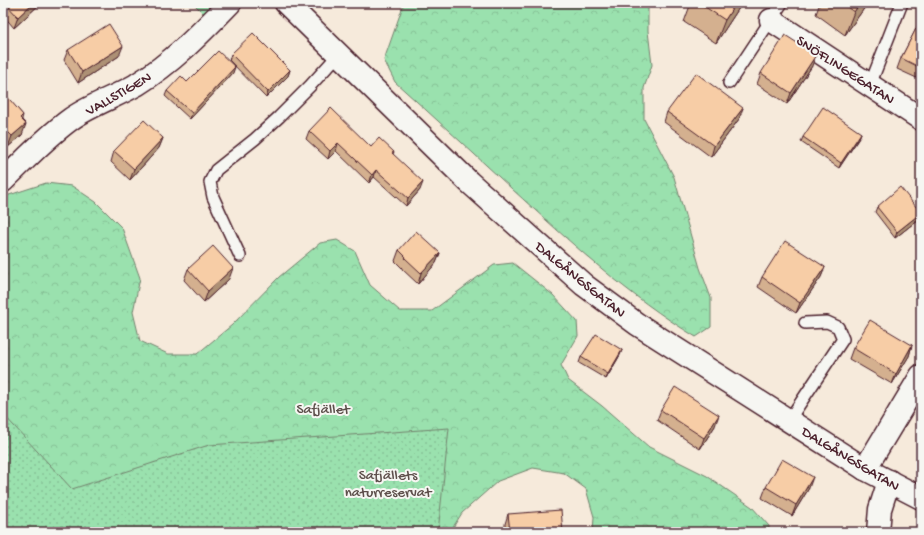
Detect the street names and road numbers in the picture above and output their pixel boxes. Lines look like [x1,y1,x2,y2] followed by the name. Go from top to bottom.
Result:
[792,32,898,109] street label: SNÖFLINGEGATAN
[82,69,155,121] street label: VALLSTIGEN
[530,238,629,323] street label: DALGÅNGSGATAN
[797,423,903,496] street label: DALGÅNGSGATAN

